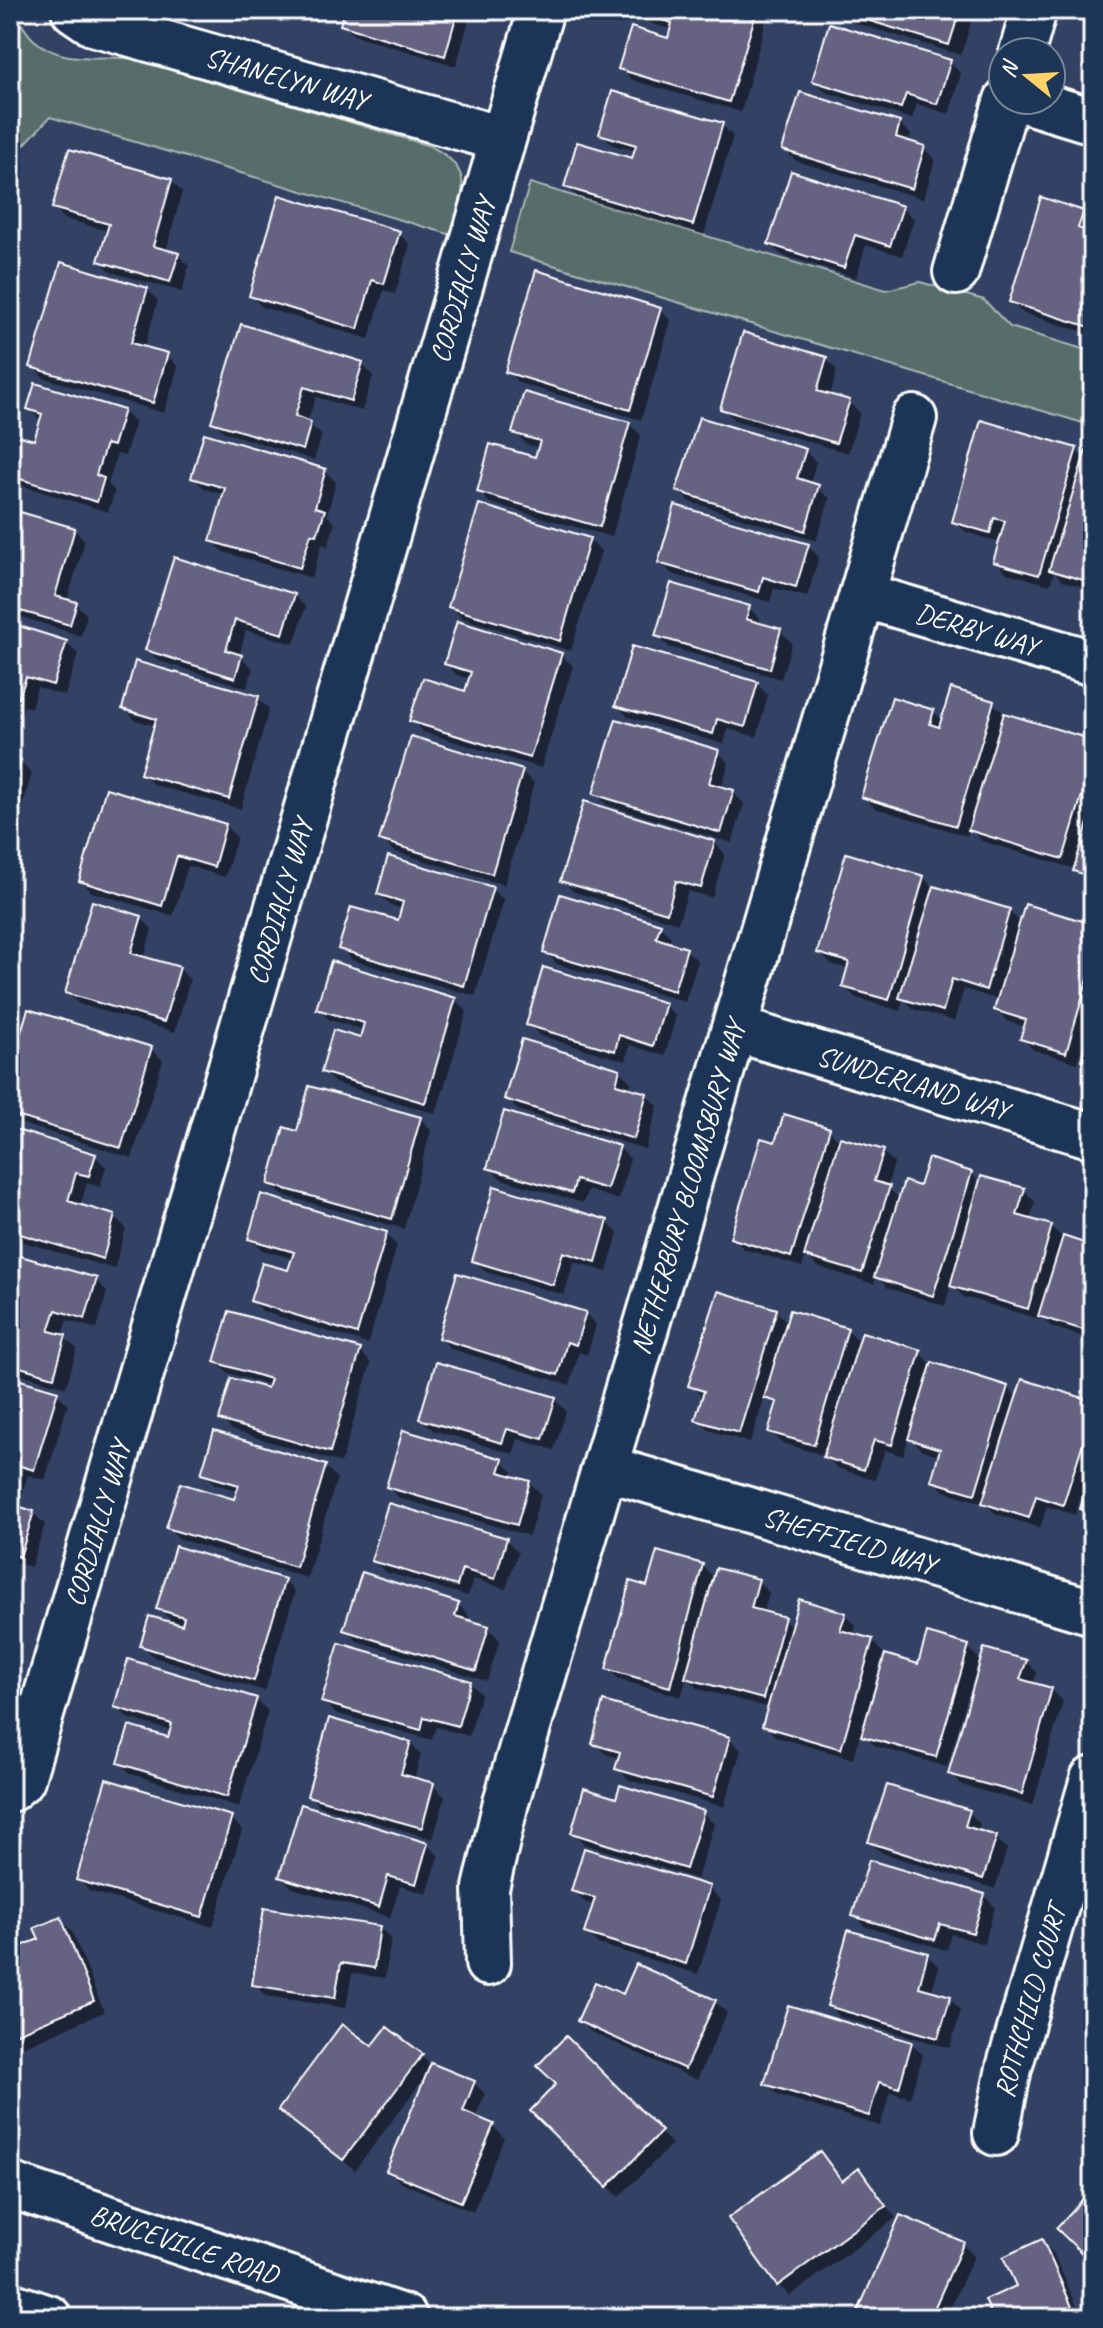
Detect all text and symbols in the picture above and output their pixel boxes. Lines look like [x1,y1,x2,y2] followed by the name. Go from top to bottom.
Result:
[987,36,1067,116] north arrow
[201,38,375,119] street label: SHANELYN WAY
[994,56,1025,81] text: N
[421,189,504,366] street label: CORDIALLY WAY
[912,594,1046,664] street label: DERBY WAY
[239,811,321,988] street label: CORDIALLY WAY
[622,1011,754,1358] street label: NETHERBURY BLOOMSBURY WAY
[813,1037,1017,1129] street label: SUNDERLAND WAY
[56,1433,139,1610] street label: CORDIALLY WAY
[759,1498,944,1583] street label: SHEFFIELD WAY
[986,1895,1075,2100] street label: ROTHCHILD COURT
[86,2196,285,2292] street label: BRUCEVILLE ROAD

